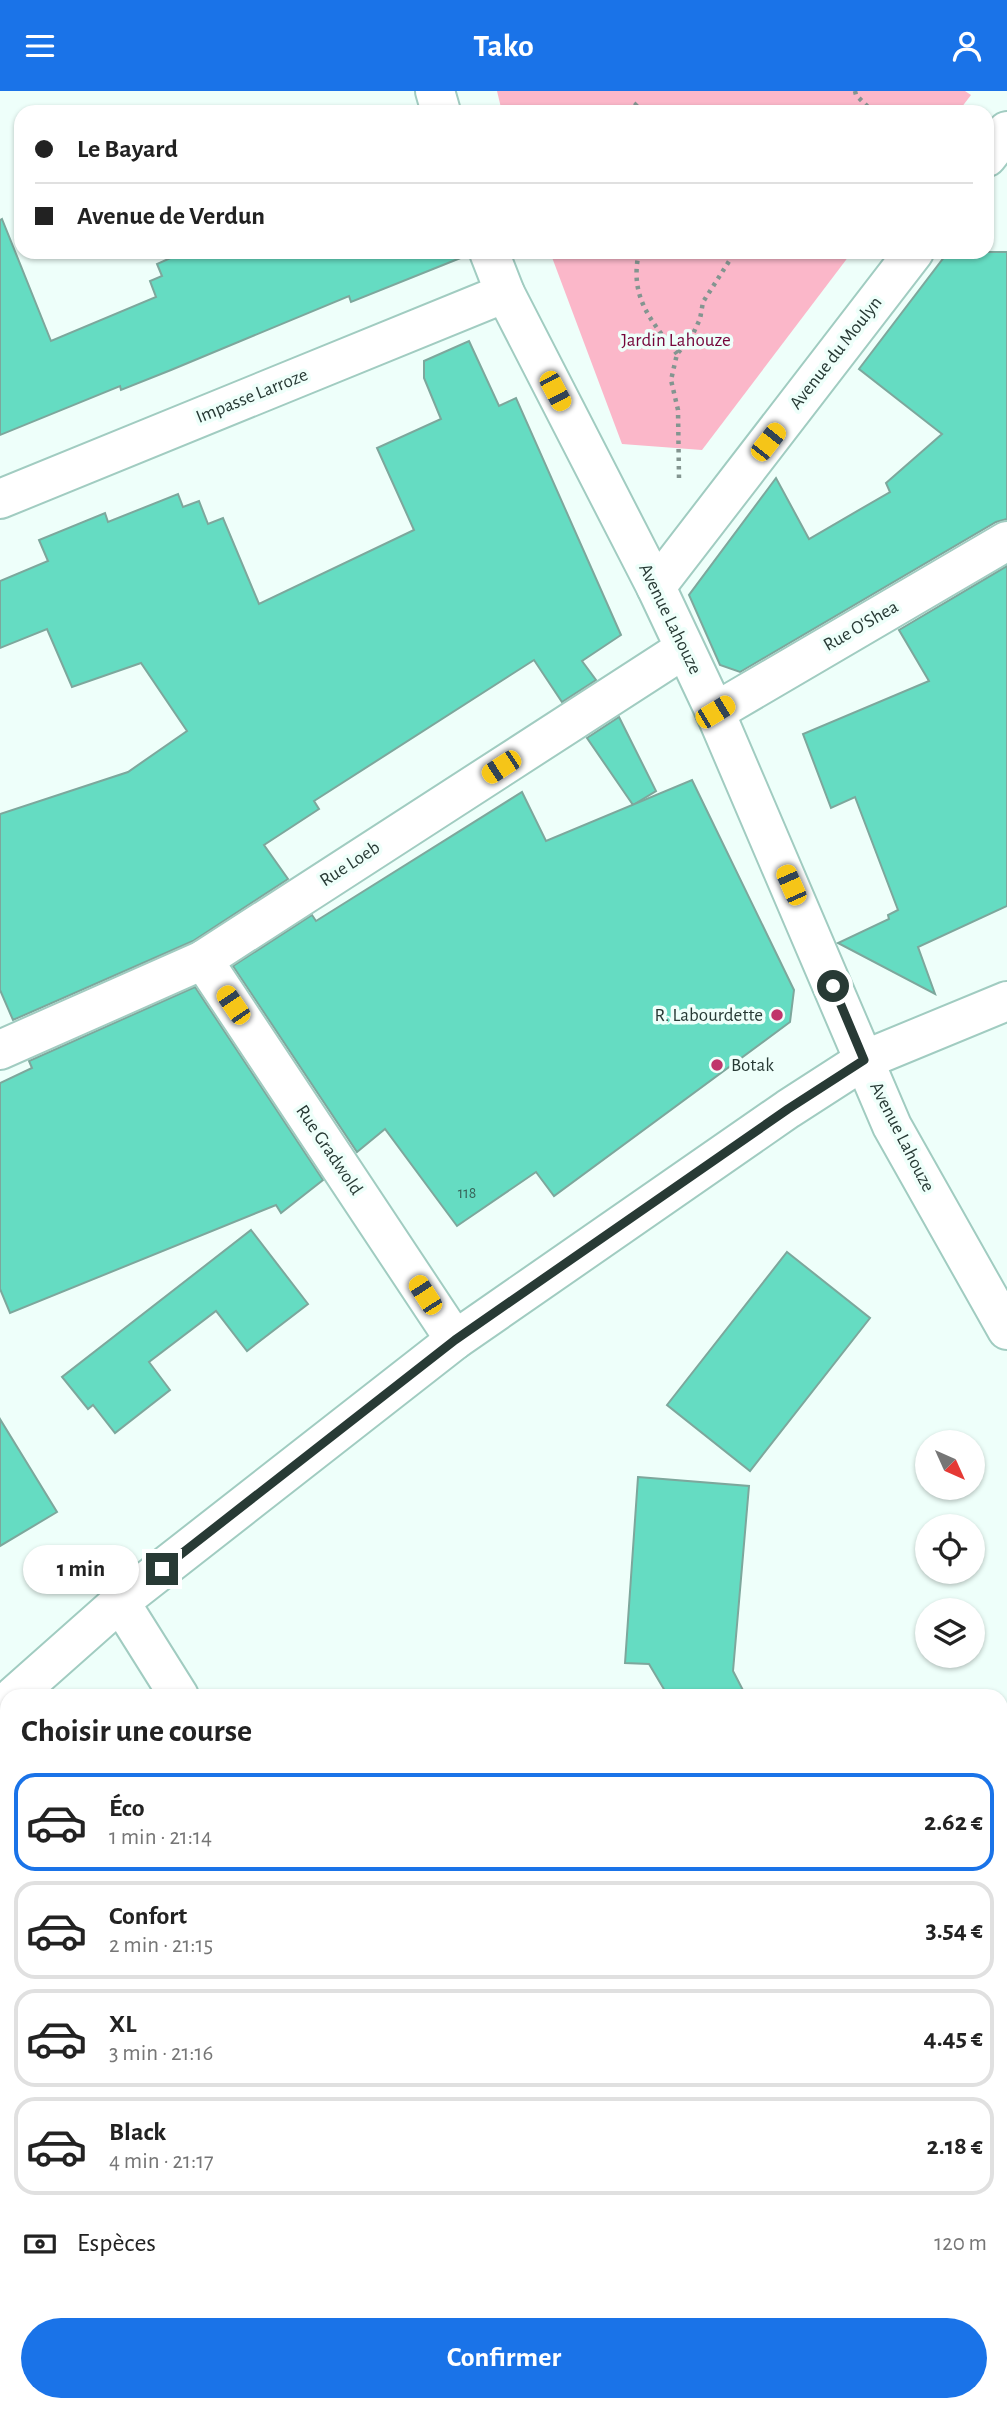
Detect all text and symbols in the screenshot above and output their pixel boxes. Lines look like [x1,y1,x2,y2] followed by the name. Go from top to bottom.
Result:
[21,27,59,65] icon: menu
[948,27,986,65] icon: person
[473,30,534,62] text: Tako
[77,136,178,162] text: Le Bayard
[77,203,265,229] text: Avenue de Verdun
[786,293,886,413] street label: Avenue du Moulyn
[621,331,731,350] park label: Jardin Lahouze
[193,365,311,427] street label: Impasse Larroze
[536,368,575,414] car
[747,419,790,465] car
[635,561,705,677] street label: Avenue Lahouze
[820,597,902,655] street label: Rue O'Shea
[692,692,739,732] car
[478,747,525,787] car
[317,838,383,890] street label: Rue Loeb
[773,862,810,908] car
[817,970,849,1002] route start
[213,982,254,1028] car
[654,1006,763,1025] place label: R. Labourdette
[769,1007,785,1023] marker: R. Labourdette
[731,1056,774,1075] place label: Botak
[709,1057,725,1073] marker: Botak
[866,1079,938,1195] street label: Avenue Lahouze
[292,1102,366,1198] street label: Rue Gradwold
[458,1185,476,1201] house number: 118
[405,1272,446,1318] car
[915,1430,985,1500] north arrow
[915,1430,985,1668] map controls
[915,1514,985,1584] button: locate
[22,1545,138,1593] callout: 1 min
[146,1553,178,1585] route end
[57,1558,105,1581] text: 1 min
[915,1598,985,1668] button: layers
[21,1715,252,1747] text: Choisir une course
[25,1791,88,1854] icon: car
[109,1795,145,1821] text: Éco
[924,1809,983,1835] text: 2.62 €
[109,1826,212,1849] text: 1 min · 21:14
[25,1899,88,1962] icon: car
[109,1903,187,1929] text: Confort
[925,1917,983,1943] text: 3.54 €
[109,1934,213,1957] text: 2 min · 21:15
[25,2007,88,2070] icon: car
[109,2011,136,2037] text: XL
[924,2025,983,2051] text: 4.45 €
[109,2042,213,2065] text: 3 min · 21:16
[25,2115,88,2178] icon: car
[109,2119,166,2145] text: Black
[927,2133,983,2159] text: 2.18 €
[109,2150,214,2173] text: 4 min · 21:17
[21,2225,59,2263] icon: cash
[77,2230,156,2256] text: Espèces
[934,2232,987,2255] text: 120 m
[21,2318,987,2398] button: Confirmer

